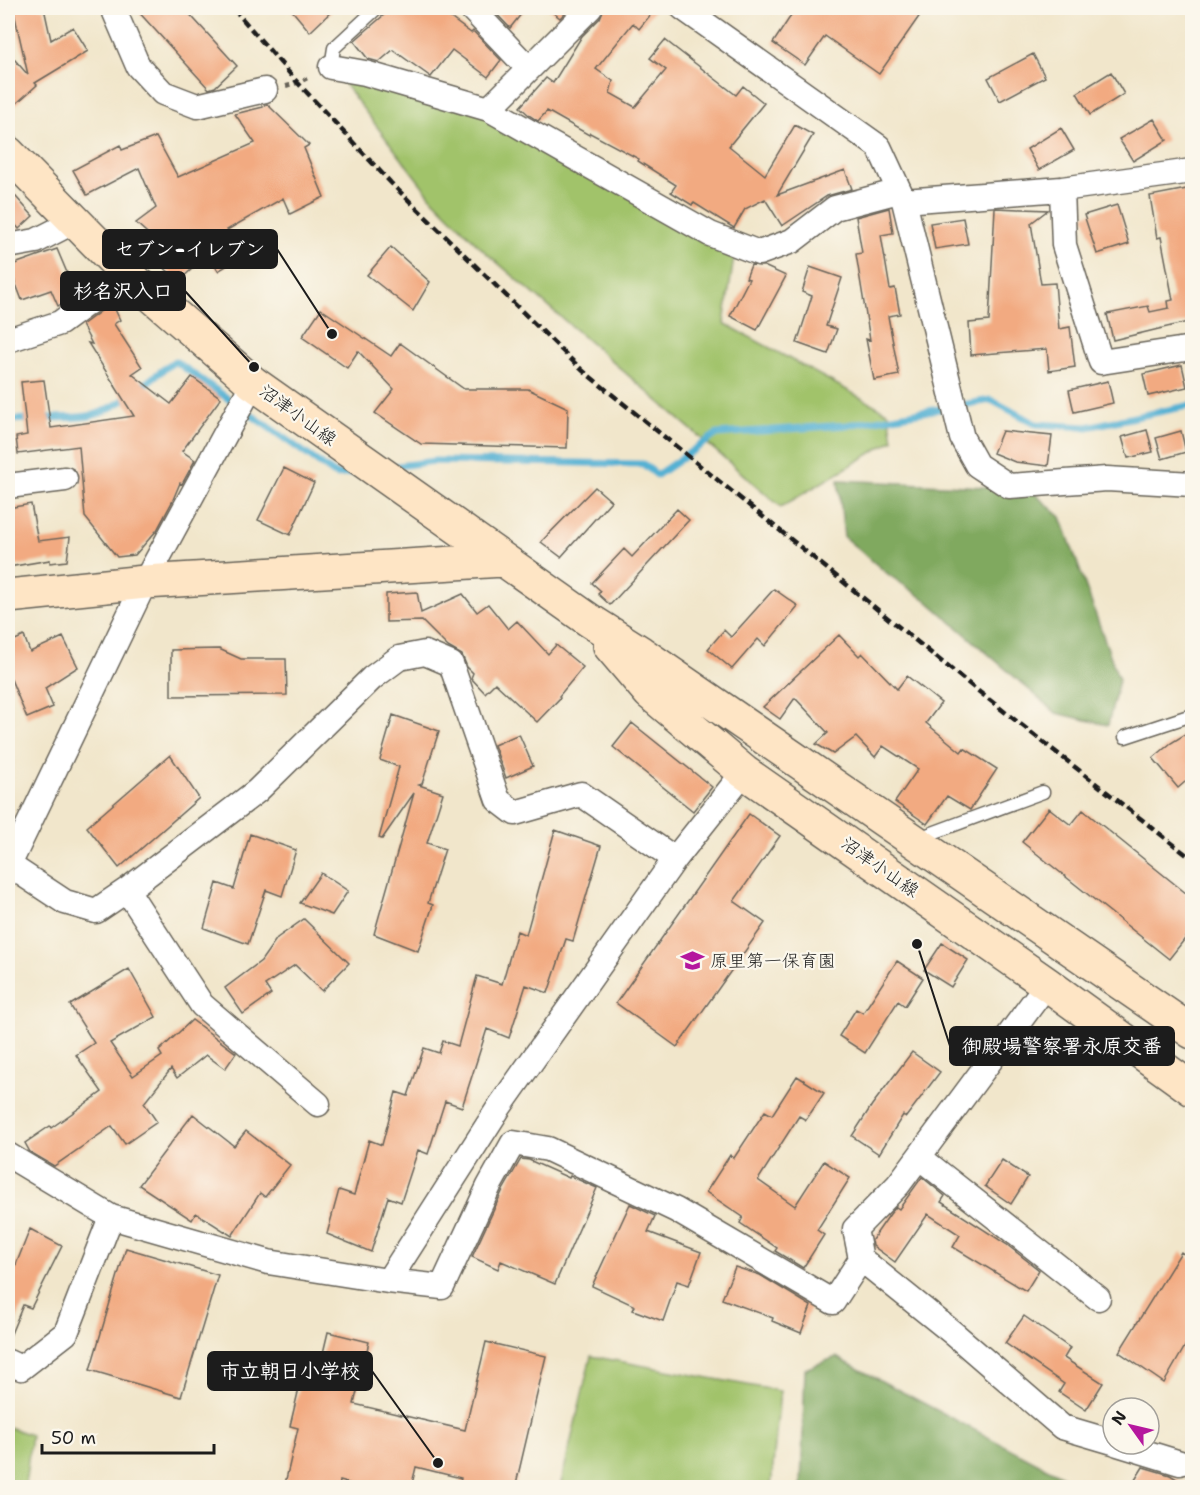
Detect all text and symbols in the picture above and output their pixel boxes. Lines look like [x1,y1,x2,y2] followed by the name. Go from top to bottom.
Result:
[103,230,277,268] callout: セブン-イレブン
[115,236,265,262] text: セブン-イレブン
[61,272,185,310] callout: 杉名沢入口
[73,278,173,304] text: 杉名沢入口
[255,379,341,451] street label: 沼津小山線
[836,831,924,903] street label: 沼津小山線
[679,948,705,974] school or university icon: 原里第一保育園
[710,949,836,973] place label: 原里第一保育園
[950,1027,1174,1065] callout: 御殿場警察署永原交番
[962,1033,1162,1059] text: 御殿場警察署永原交番
[208,1352,372,1390] callout: 市立朝日小学校
[220,1358,360,1384] text: 市立朝日小学校
[1101,1396,1161,1456] north arrow
[1107,1407,1131,1429] text: N
[42,1417,214,1455] scale bar
[51,1426,96,1450] text: 50 m

